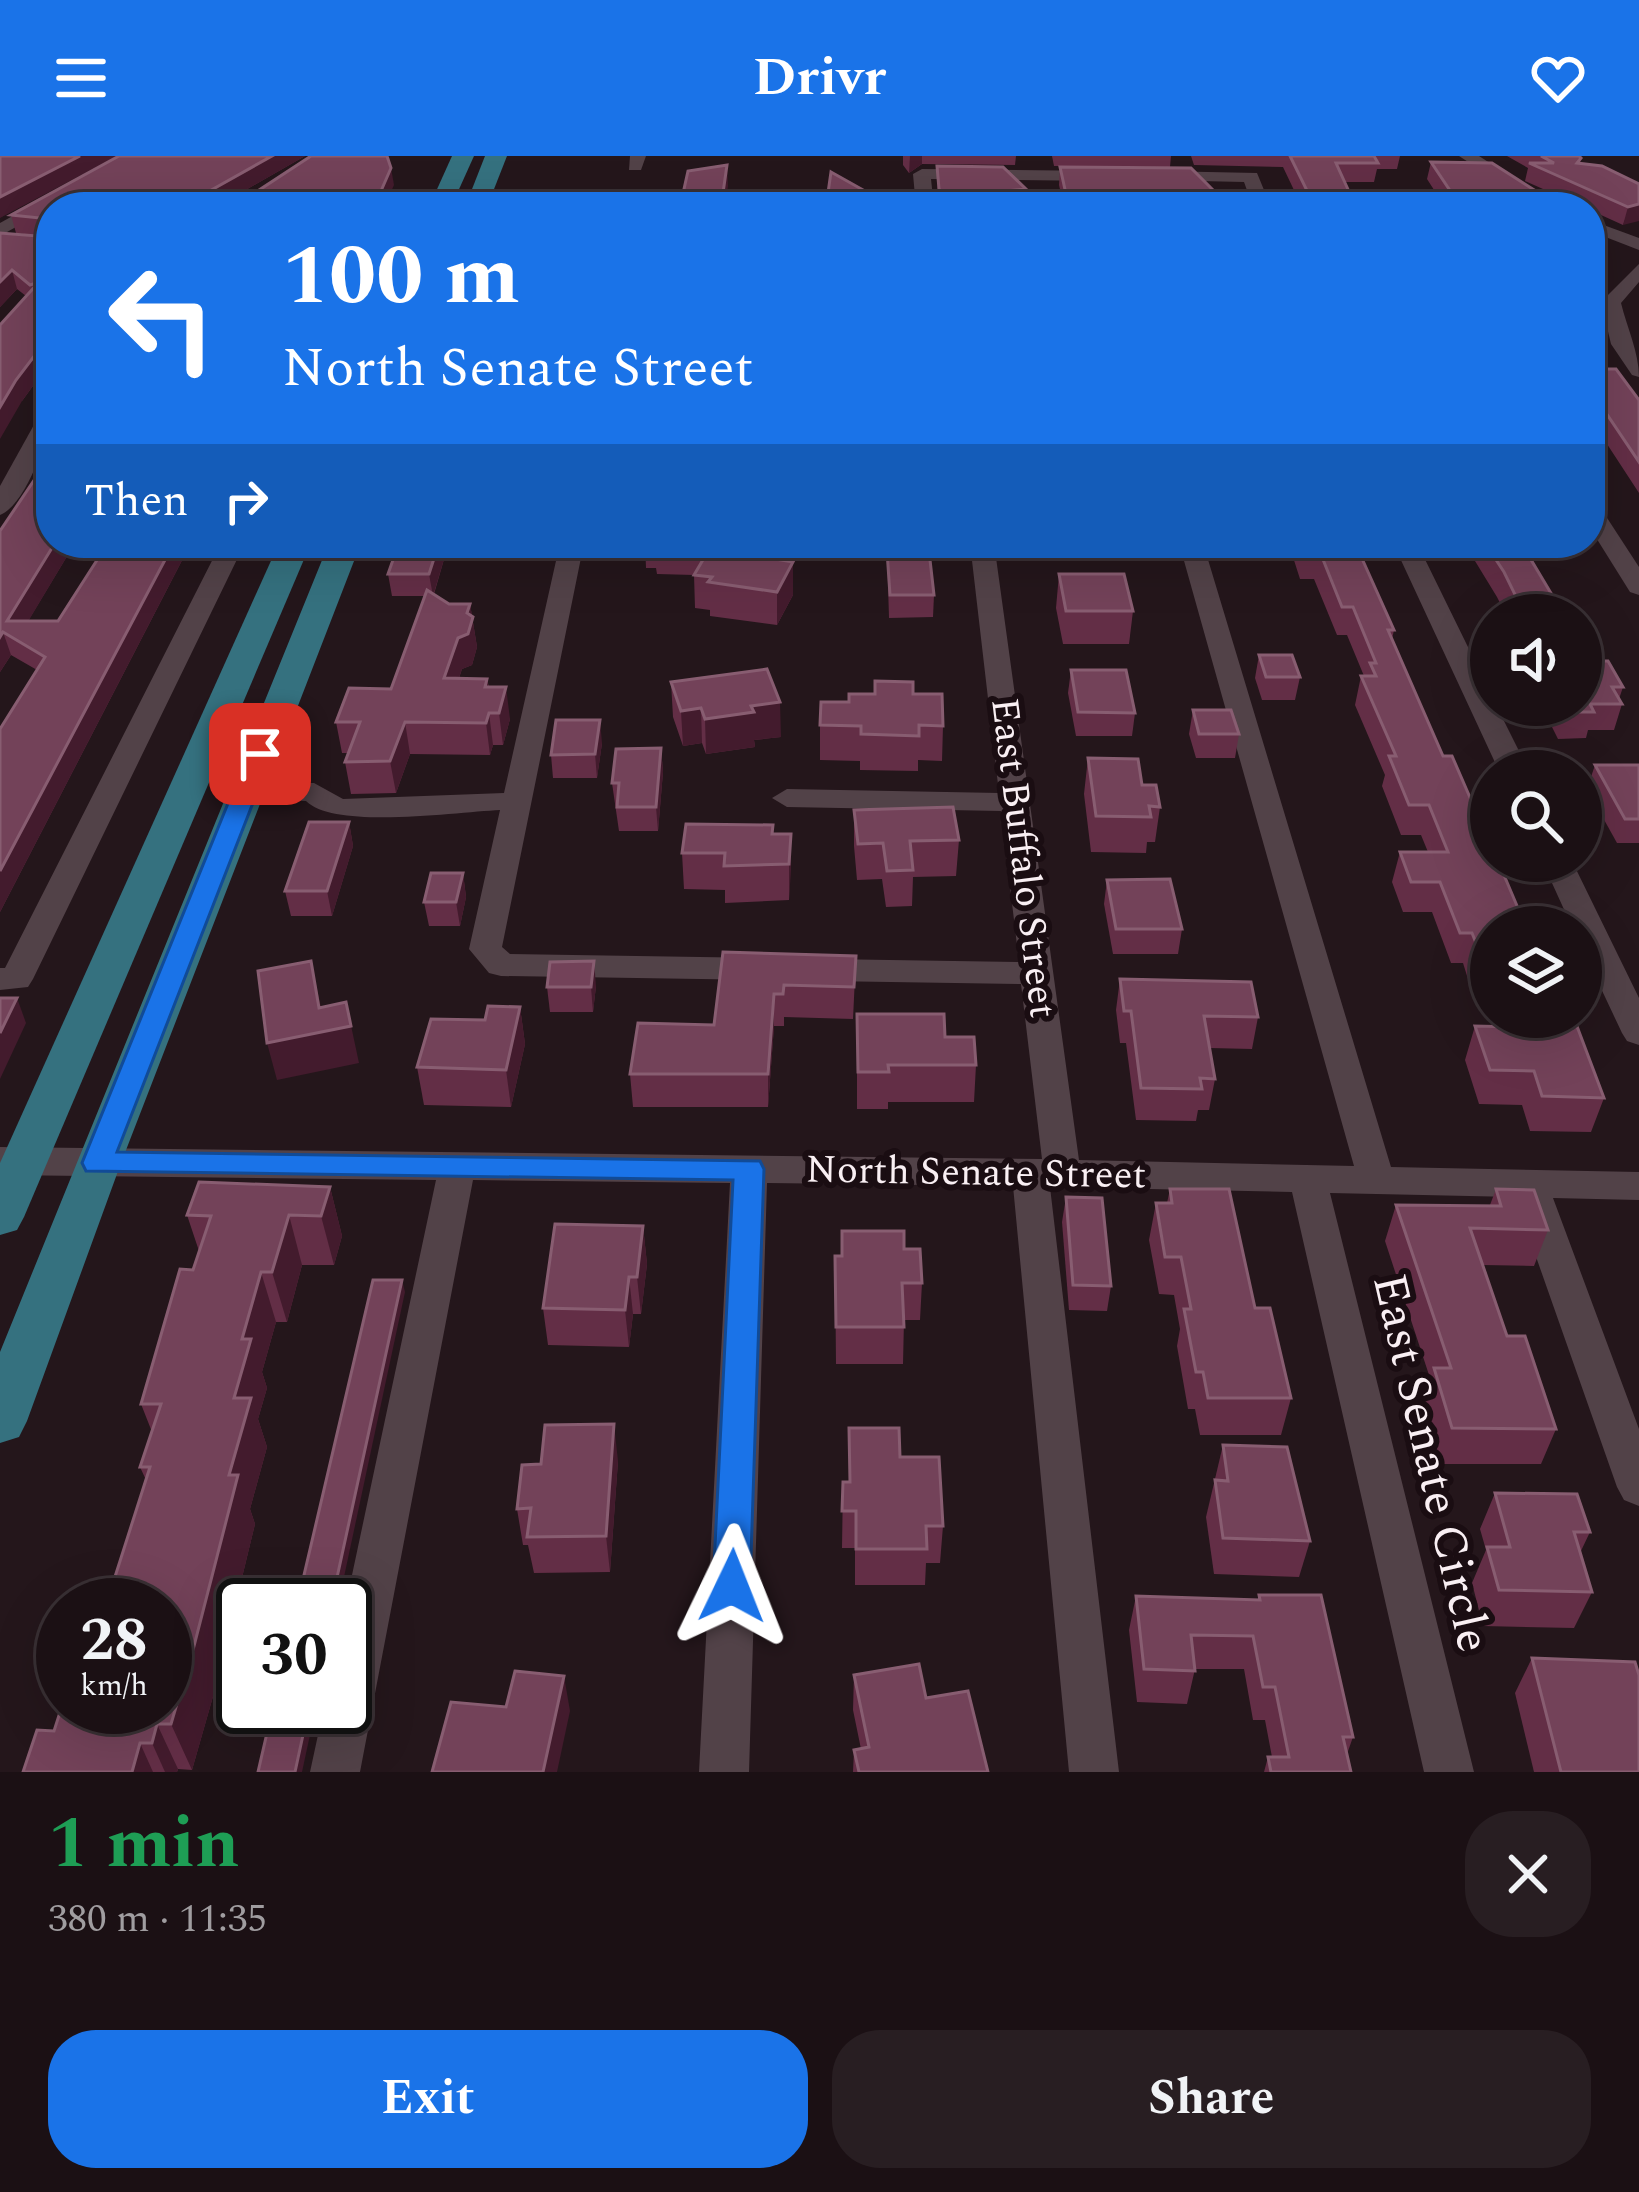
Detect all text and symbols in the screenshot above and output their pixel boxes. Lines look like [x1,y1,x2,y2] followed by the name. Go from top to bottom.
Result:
[753,37,886,119] text: Drivr
[48,45,114,111] icon: menu
[1525,45,1591,111] icon: heart
[282,213,520,341] text: 100 m
[84,240,240,396] icon: left
[282,328,754,410] text: North Senate Street
[84,467,189,536] text: Then
[213,468,279,534] icon: right
[1470,594,1602,1038] map controls
[1470,594,1602,726] button: sound
[974,694,1072,1022] street label: East Buffalo Street
[209,703,311,805] pin
[227,721,293,787] icon: arrive
[1470,750,1602,882] button: search
[1470,906,1602,1038] button: layers
[805,1141,1147,1205] street label: North Senate Street
[1352,1267,1510,1659] street label: East Senate Circle
[669,1523,795,1649] position arrow
[216,1578,372,1734] speed limit sign: 30
[80,1595,148,1687] text: 28
[80,1663,148,1709] text: km/h
[48,1790,240,1899] text: 1 min
[1465,1811,1591,1937] button: close
[48,1890,267,1949] text: 380 m · 11:35
[48,2030,808,2168] button: Exit
[832,2030,1591,2168] button: Share

